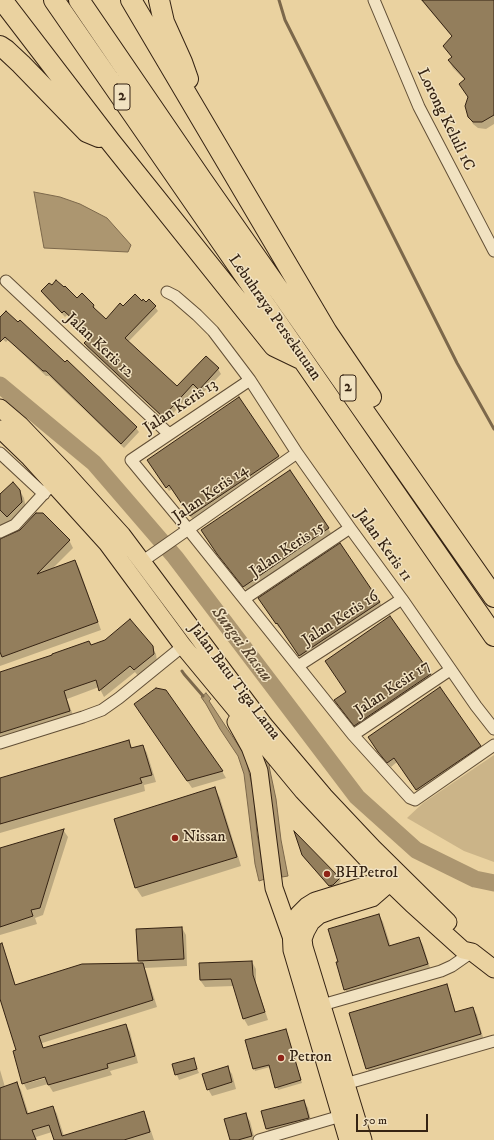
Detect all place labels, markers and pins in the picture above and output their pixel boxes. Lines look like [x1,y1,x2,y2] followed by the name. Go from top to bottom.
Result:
[183,828,226,848] place label: Nissan
[170,833,180,843] marker: Nissan
[335,864,398,884] place label: BHPetrol
[322,869,332,879] marker: BHPetrol
[289,1048,332,1068] place label: Petron
[276,1053,286,1063] marker: Petron

